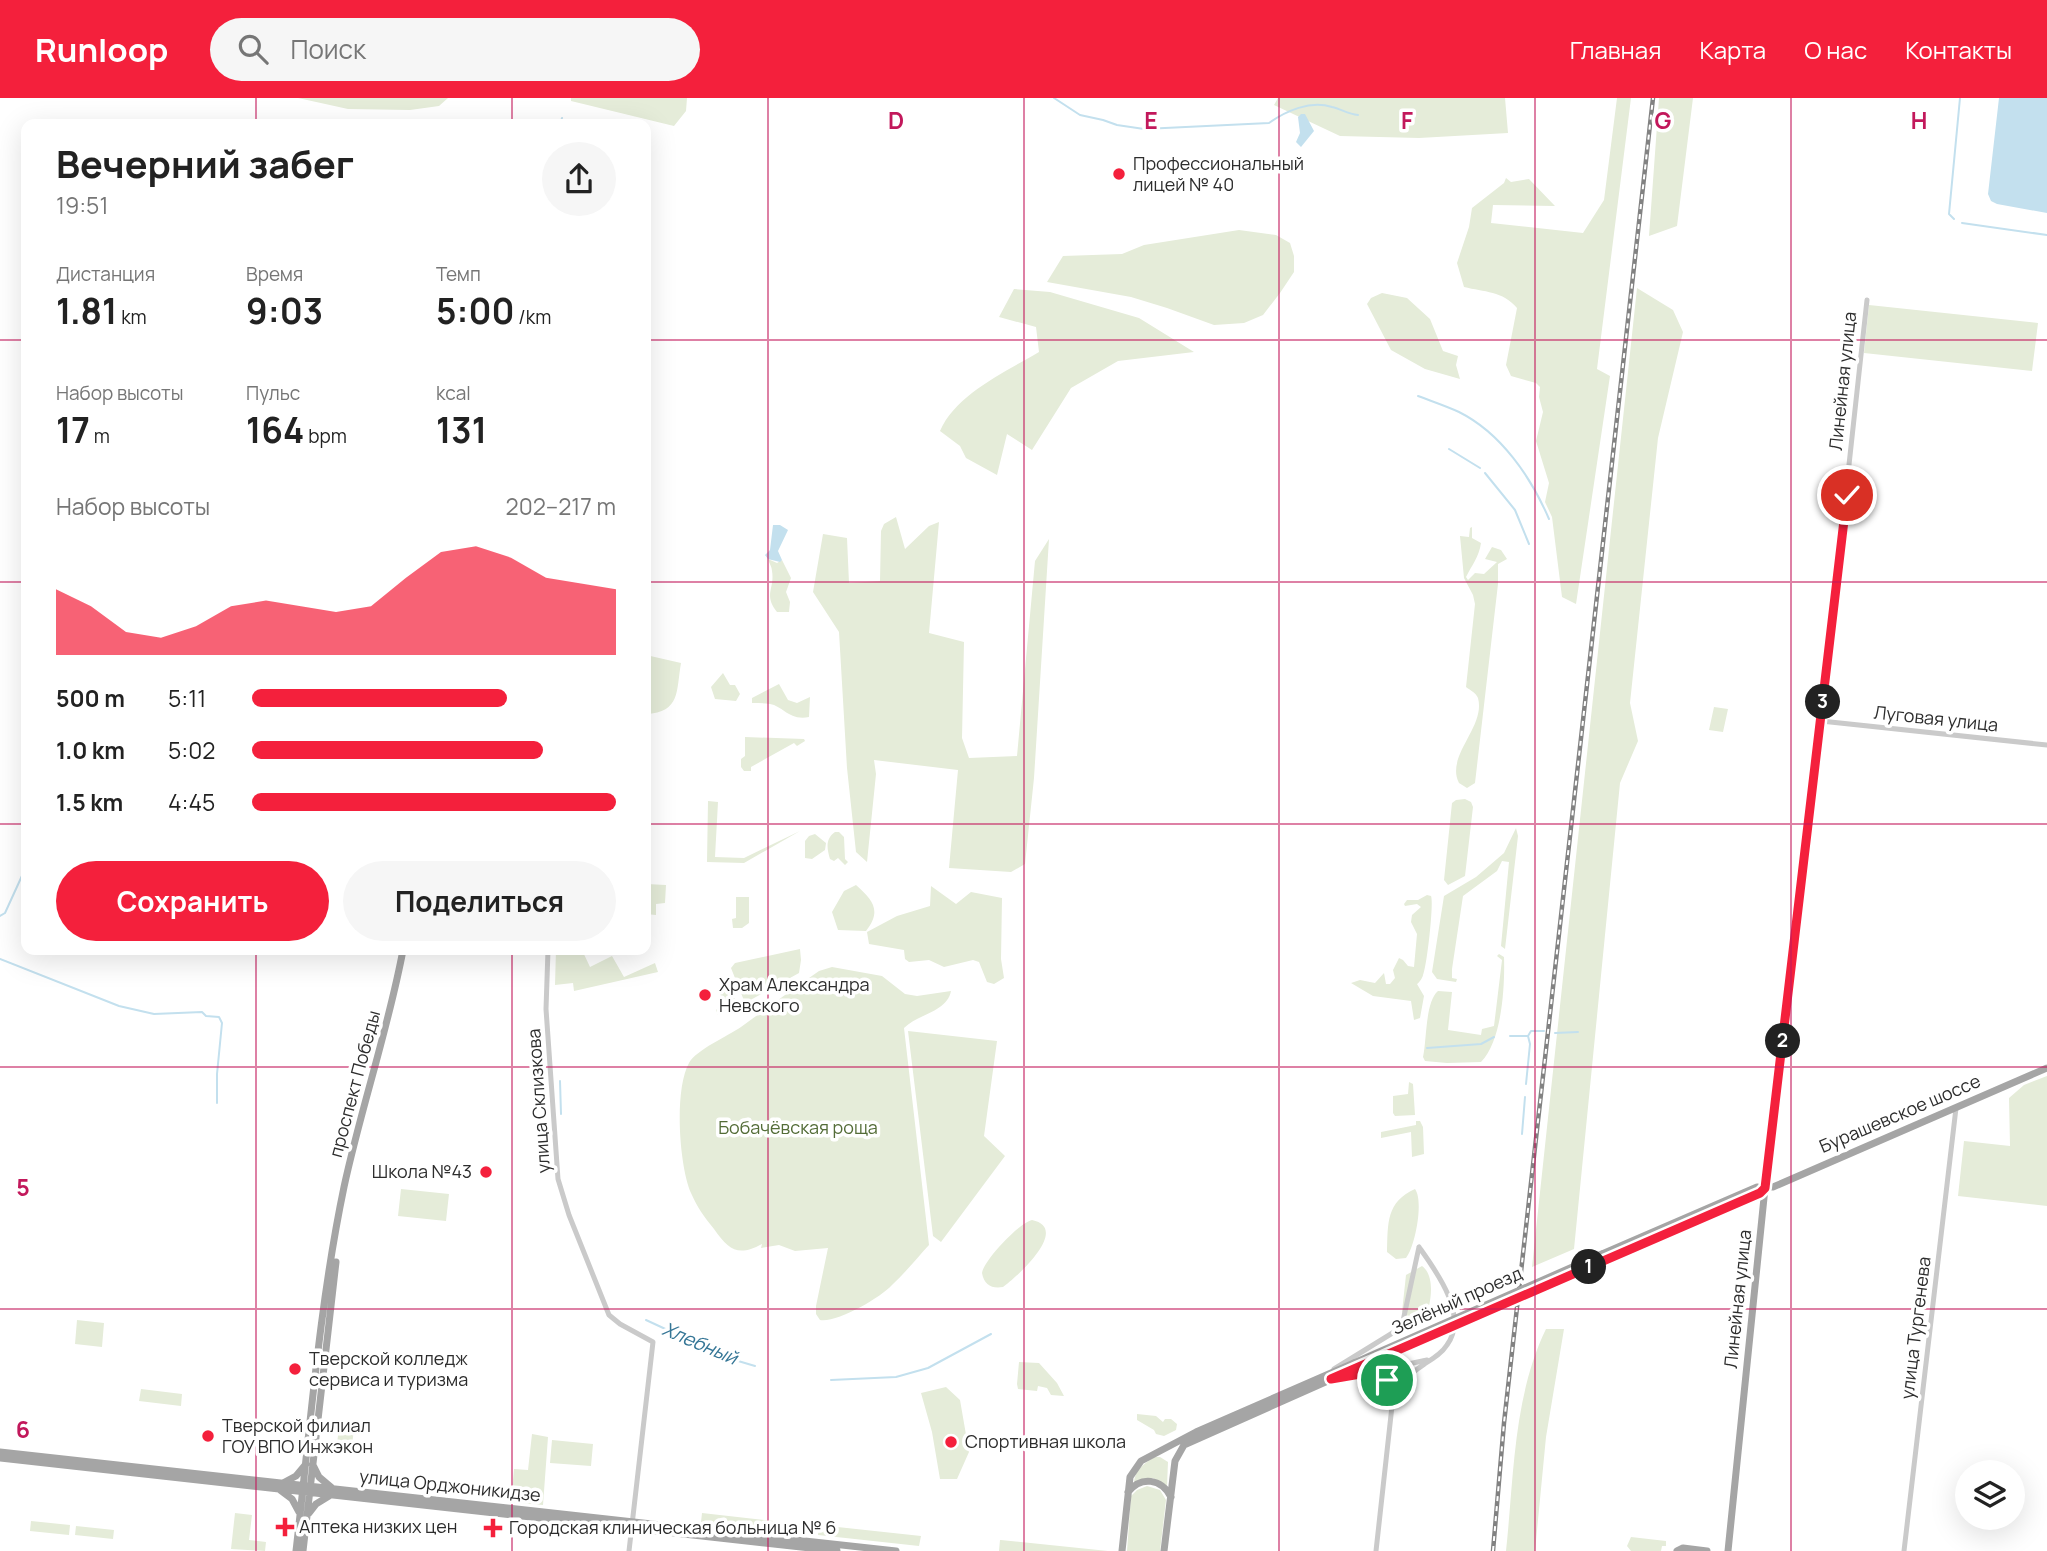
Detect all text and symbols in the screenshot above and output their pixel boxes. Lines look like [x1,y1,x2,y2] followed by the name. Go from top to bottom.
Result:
[210,18,700,81] search box
[35,27,168,72] text: Runloop
[234,30,272,68] icon: search
[290,31,366,67] text: Поиск
[1570,33,1661,66] text: Главная
[1699,33,1766,66] text: Карта
[1804,33,1867,66] text: О нас
[1905,33,2012,66] text: Контакты
[888,104,904,136] text: D
[1144,104,1158,136] text: E
[1401,104,1413,136] text: F
[1655,104,1672,136] text: G
[1911,104,1927,136] text: H
[56,137,354,189] text: Вечерний забег
[542,142,616,216] button: share
[1133,151,1304,196] place label: Профессиональный лицей № 40
[1111,166,1127,182] marker: Профессиональный лицей № 40
[56,189,108,221] text: 19:51
[56,261,155,287] text: Дистанция
[246,261,303,287] text: Время
[436,261,481,287] text: Темп
[56,287,117,335] text: 1.81
[246,287,323,335] text: 9:03
[436,287,515,335] text: 5:00
[117,304,147,330] text: km
[515,304,551,330] text: /km
[1823,310,1861,451] street label: Линейная улица
[56,380,183,406] text: Набор высоты
[246,380,300,406] text: Пульс
[436,380,471,406] text: kcal
[56,406,90,454] text: 17
[246,406,304,454] text: 164
[436,406,487,454] text: 131
[90,423,110,449] text: m
[304,423,347,449] text: bpm
[1817,465,1877,525] pin
[1828,476,1866,514] icon: check
[56,490,210,522] text: Набор высоты
[506,490,616,522] text: 202–217 m
[56,682,125,714] text: 500 m
[168,682,206,714] text: 5:11
[1806,684,1840,720] pin: 3
[1817,688,1828,714] text: 3
[1873,700,2000,736] street label: Луговая улица
[56,734,125,766] text: 1.0 km
[168,734,215,766] text: 5:02
[56,786,123,818] text: 1.5 km
[168,786,215,818] text: 4:45
[56,861,329,941] button: Сохранить
[343,861,616,941] button: Поделиться
[719,972,870,1017] place label: Храм Александра Невского
[697,987,713,1003] marker: Храм Александра Невского
[323,1008,385,1160] street label: проспект Победы
[1766,1024,1800,1058] pin: 2
[1777,1027,1788,1053] text: 2
[521,1028,555,1174] street label: улица Склизкова
[1815,1068,1984,1158] street label: Бурашевское шоссе
[718,1115,878,1139] park label: Бобачёвская роща
[372,1159,472,1183] place label: Школа №43
[478,1164,494,1180] marker: Школа №43
[16,1171,30,1203] text: 5
[1718,1228,1756,1369] street label: Линейная улица
[1572,1250,1606,1284] pin: 1
[1584,1253,1593,1279] text: 1
[1894,1255,1936,1401] street label: улица Тургенева
[1388,1261,1526,1340] street label: Зелёный проезд
[659,1316,743,1371] water label: Хлебный
[309,1346,468,1391] place label: Тверской колледж сервиса и туризма
[1357,1350,1417,1410] pin
[287,1361,303,1377] marker: Тверской колледж сервиса и туризма
[1368,1361,1406,1399] icon: arrive
[16,1413,30,1445] text: 6
[222,1413,373,1458] place label: Тверской филиал ГОУ ВПО Инжэкон
[200,1428,216,1444] marker: Тверской филиал ГОУ ВПО Инжэкон
[965,1429,1126,1453] place label: Спортивная школа
[943,1434,959,1450] marker: Спортивная школа
[1955,1460,2025,1530] map controls
[1955,1460,2025,1530] button: layers
[358,1464,542,1506] street label: улица Орджоникидзе
[299,1514,457,1538] place label: Аптека низких цен
[509,1515,836,1539] place label: Городская клиническая больница № 6
[483,1518,503,1538] marker: Городская клиническая больница № 6
[277,1519,293,1535] marker: Аптека низких цен

